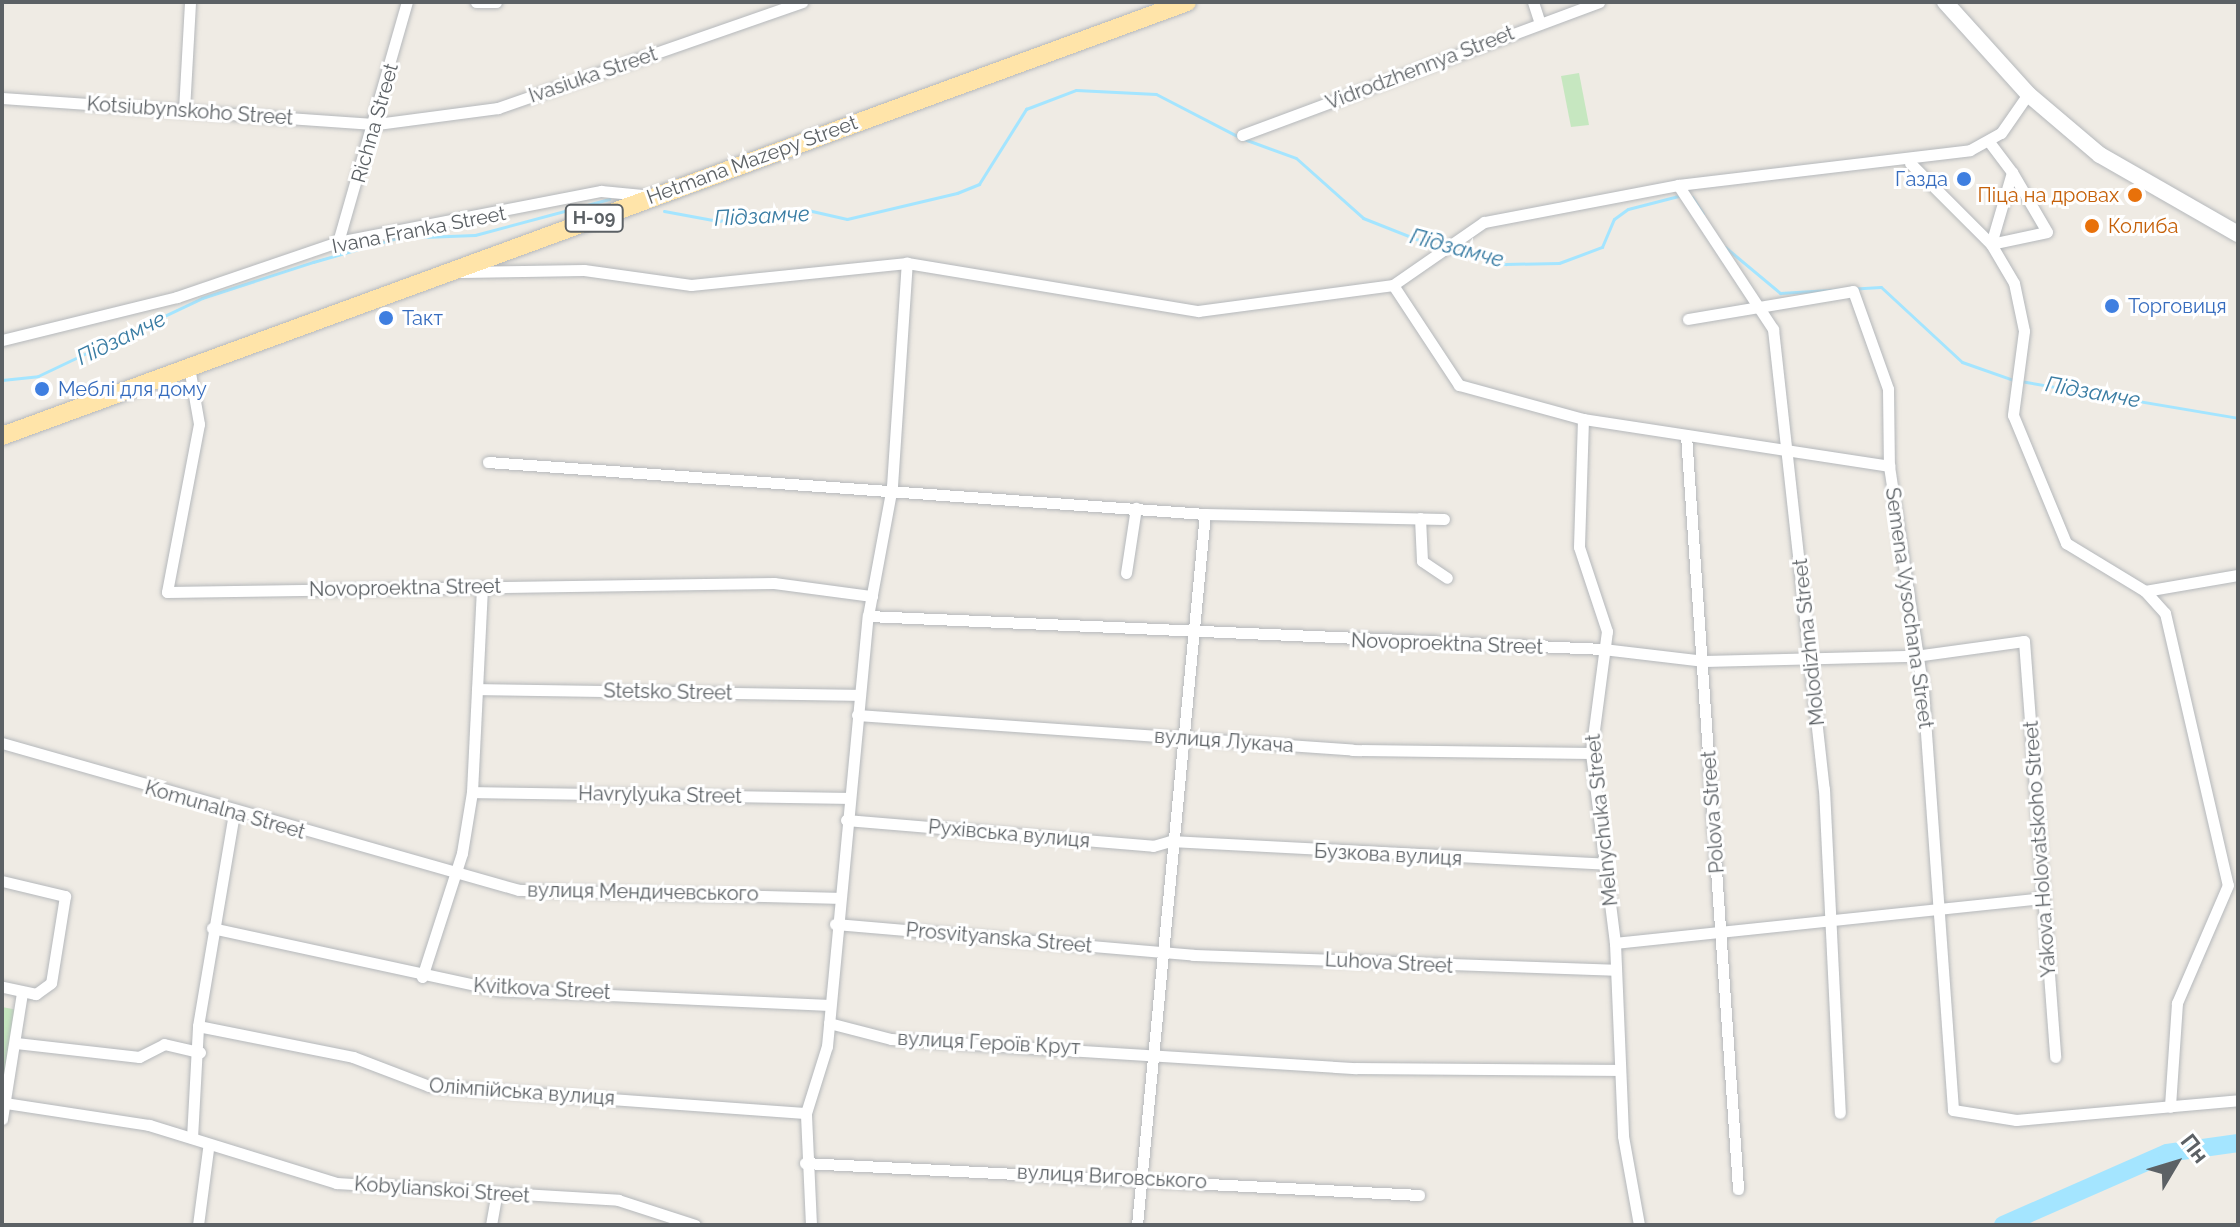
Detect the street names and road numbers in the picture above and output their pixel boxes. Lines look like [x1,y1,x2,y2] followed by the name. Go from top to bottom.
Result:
[1322,21,1518,115] street label: Vidrodzhennya Street
[526,42,660,108] street label: Ivasiuka Street
[347,61,403,185] street label: Richna Street
[86,92,294,130] street label: Kotsiubynskoho Street
[643,111,861,209] street label: Hetmana Mazepy Street
[330,201,508,259] street label: Ivana Franka Street
[564,204,624,232] road number: Н-09
[1880,486,1938,730] street label: Semena Vysochana Street
[1788,557,1830,727] street label: Molodizhna Street
[309,574,501,602] street label: Novoproektna Street
[1351,629,1543,659] street label: Novoproektna Street
[603,679,733,705] street label: Stetsko Street
[2019,720,2061,978] street label: Yakova Holovatskoho Street
[1153,724,1295,758] street label: вулиця Лукача
[1581,733,1623,907] street label: Melnychuka Street
[1697,750,1729,874] street label: Polova Street
[142,776,308,844] street label: Komunalna Street
[578,782,742,808] street label: Havrylyuka Street
[927,815,1091,853] street label: Рухівська вулиця
[1313,839,1463,871] street label: Бузкова вулиця
[527,878,759,906] street label: вулиця Мендичевського
[905,918,1093,958] street label: Prosvityanska Street
[1324,948,1454,978] street label: Luhova Street
[473,973,611,1005] street label: Kvitkova Street
[897,1026,1081,1060] street label: вулиця Героїв Крут
[428,1074,616,1110] street label: Олімпійська вулиця
[1016,1160,1208,1194] street label: вулиця Виговського
[353,1172,531,1208] street label: Kobylianskoi Street

